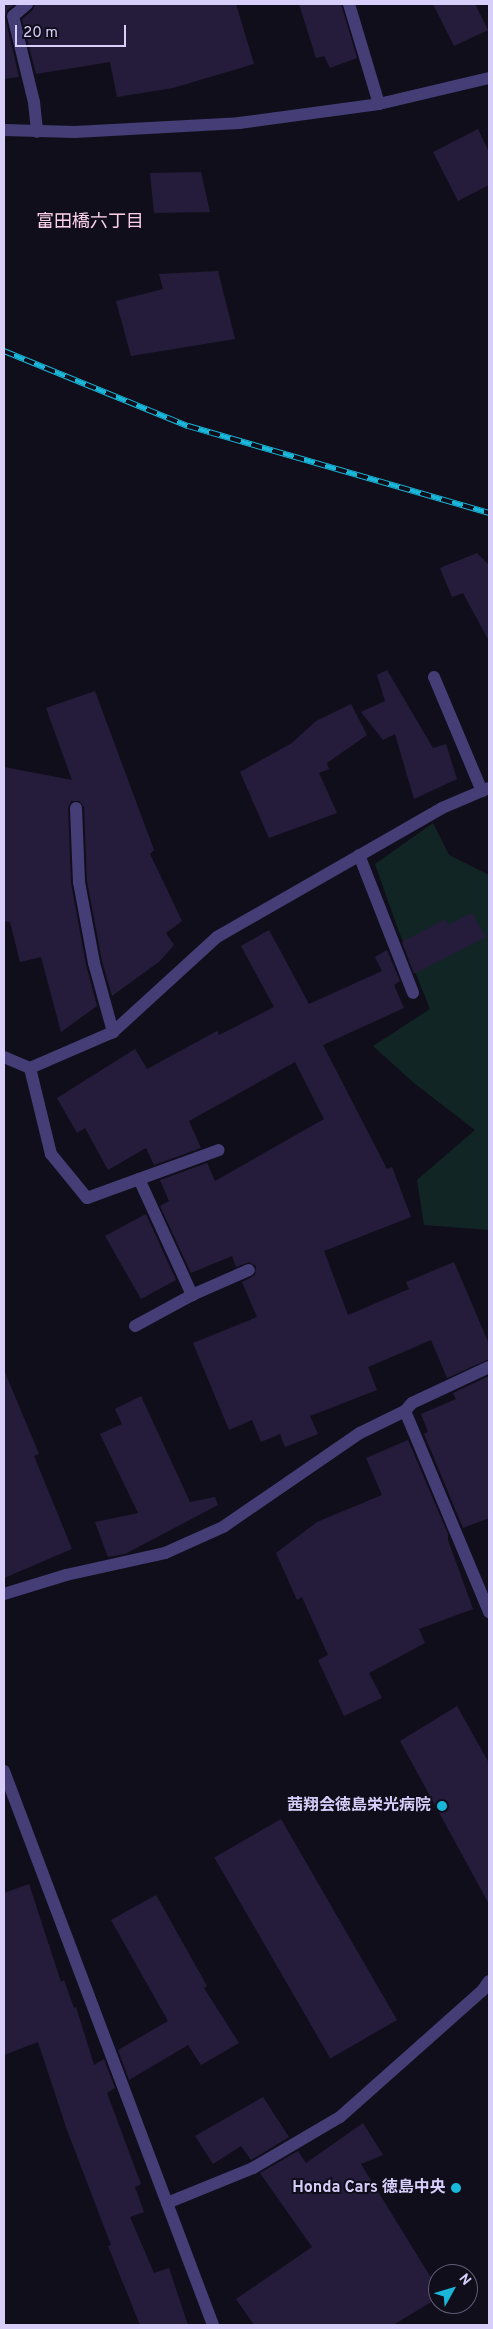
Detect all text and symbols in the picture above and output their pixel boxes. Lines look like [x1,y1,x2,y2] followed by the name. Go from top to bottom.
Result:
[18,15,129,47] scale bar
[23,24,58,43] text: 20 m
[36,212,144,234] district label: 富田橋六丁目
[287,1796,431,1816] place label: 茜翔会徳島栄光病院
[435,1799,449,1813] marker: 茜翔会徳島栄光病院
[292,2178,446,2198] place label: Honda Cars 徳島中央
[450,2182,462,2194] marker: Honda Cars 徳島中央
[428,2264,478,2314] north arrow
[454,2271,474,2289] text: N

